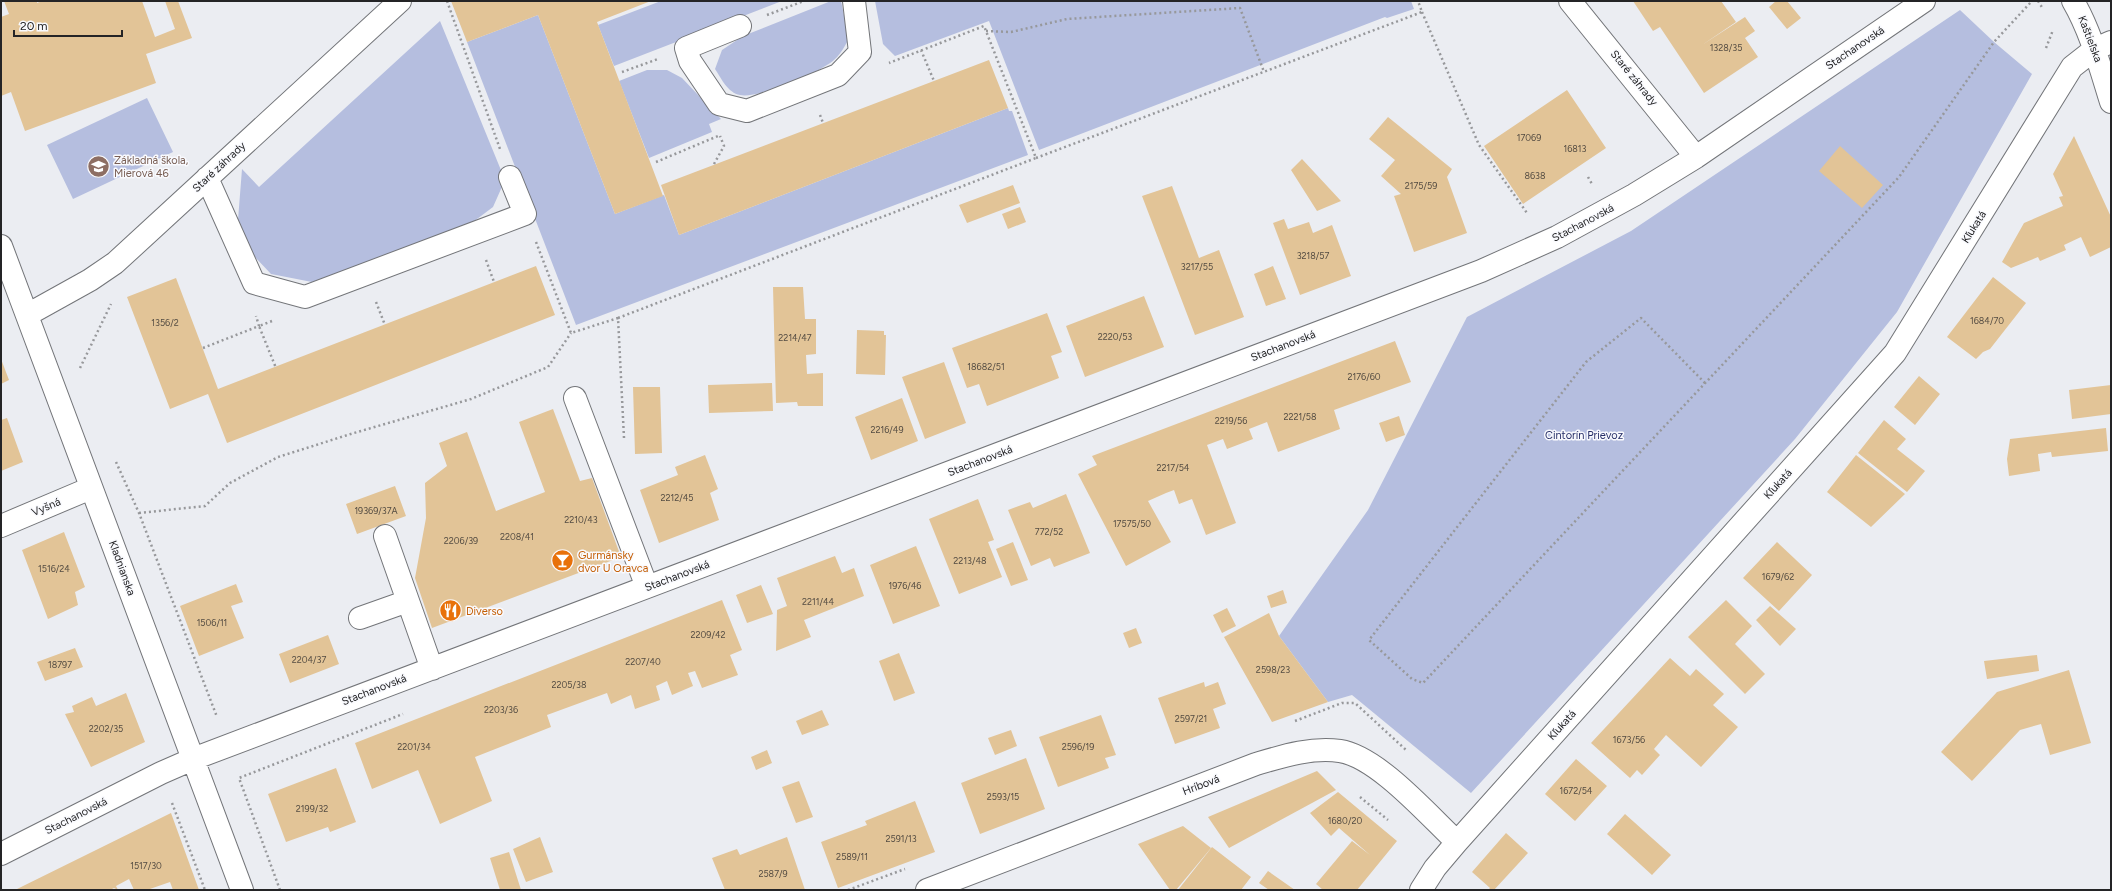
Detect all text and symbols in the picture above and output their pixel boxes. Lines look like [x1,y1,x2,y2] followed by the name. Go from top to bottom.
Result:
[14,12,122,38] scale bar
[2075,14,2105,64] street label: Kaštieľska
[20,19,48,33] text: 20 m
[1823,24,1887,72] street label: Stachanovská
[1710,42,1742,53] house number: 1328/35
[1608,48,1660,109] street label: Staré záhrady
[1517,132,1541,143] house number: 17069
[190,139,248,195] street label: Staré záhrady
[1564,143,1587,154] house number: 16813
[86,153,112,179] school or university icon: Základná škola, Mierová 46
[114,154,189,180] place label: Základná škola, Mierová 46
[1524,170,1546,181] house number: 8638
[1405,180,1437,191] house number: 2175/59
[1550,201,1616,245] street label: Stachanovská
[1959,208,1989,246] street label: Kľukatá
[1297,250,1330,261] house number: 3218/57
[1181,261,1213,272] house number: 3217/55
[1970,315,2004,326] house number: 1684/70
[151,317,179,328] house number: 1356/2
[1249,328,1317,364] street label: Stachanovská
[1098,331,1132,342] house number: 2220/53
[778,332,812,343] house number: 2214/47
[967,361,1005,372] house number: 18682/51
[1347,371,1381,382] house number: 2176/60
[1283,411,1317,422] house number: 2221/58
[1215,415,1247,426] house number: 2219/56
[870,424,904,435] house number: 2216/49
[1545,429,1623,442] park label: Cintorín Prievoz
[946,443,1014,479] street label: Stachanovská
[1157,462,1190,473] house number: 2217/54
[1761,466,1795,502] street label: Kľukatá
[660,492,694,503] house number: 2212/45
[30,495,62,519] street label: Vyšná
[354,505,398,516] house number: 19369/37A
[564,514,598,525] house number: 2210/43
[1113,518,1151,529] house number: 17575/50
[1035,526,1063,537] house number: 772/52
[500,531,534,542] house number: 2208/41
[444,535,478,546] house number: 2206/39
[106,539,138,597] street label: Kladnianska
[549,548,575,574] bar icon: Gurmánsky dvor U Oravca
[578,549,648,575] place label: Gurmánsky dvor U Oravca
[953,555,987,566] house number: 2213/48
[643,558,711,594] street label: Stachanovská
[38,563,70,574] house number: 1516/24
[1762,571,1794,582] house number: 1679/62
[889,580,921,591] house number: 1976/46
[802,596,834,607] house number: 2211/44
[438,598,464,624] restaurant icon: Diverso
[466,605,503,618] place label: Diverso
[197,617,227,628] house number: 1506/11
[690,629,726,640] house number: 2209/42
[292,654,326,665] house number: 2204/37
[625,656,661,667] house number: 2207/40
[48,659,72,670] house number: 18797
[1256,664,1290,675] house number: 2598/23
[340,672,408,708] street label: Stachanovská
[552,679,587,690] house number: 2205/38
[484,704,518,715] house number: 2203/36
[1545,707,1579,743] street label: Kľukatá
[1175,713,1207,724] house number: 2597/21
[89,723,123,734] house number: 2202/35
[1613,734,1645,745] house number: 1673/56
[397,741,431,752] house number: 2201/34
[1062,741,1094,752] house number: 2596/19
[1181,772,1221,798] street label: Hríbová
[1560,785,1593,796] house number: 1672/54
[987,791,1019,802] house number: 2593/15
[43,795,109,837] street label: Stachanovská
[296,803,328,814] house number: 2199/32
[1328,815,1362,826] house number: 1680/20
[885,833,917,844] house number: 2591/13
[836,851,868,862] house number: 2589/11
[130,860,162,871] house number: 1517/30
[758,868,788,879] house number: 2587/9

